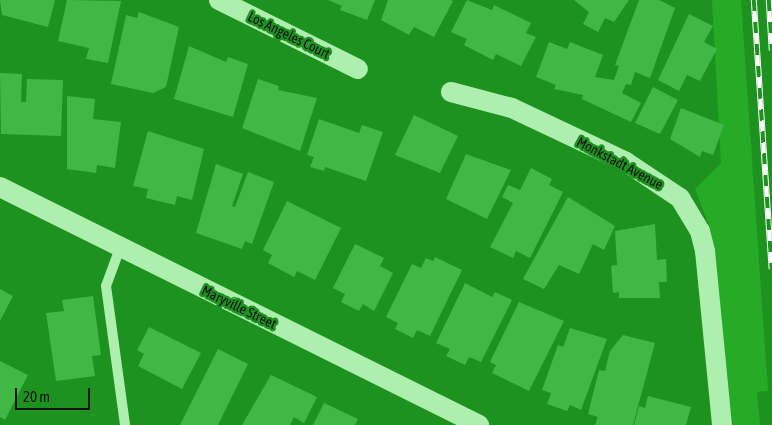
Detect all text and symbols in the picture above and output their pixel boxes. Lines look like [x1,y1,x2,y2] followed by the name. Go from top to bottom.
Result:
[245,8,333,62] street label: Los Angeles Court
[574,133,666,193] street label: Monkstadt Avenue
[199,282,279,332] street label: Maryville Street
[18,378,92,410] scale bar
[23,388,50,405] text: 20 m

